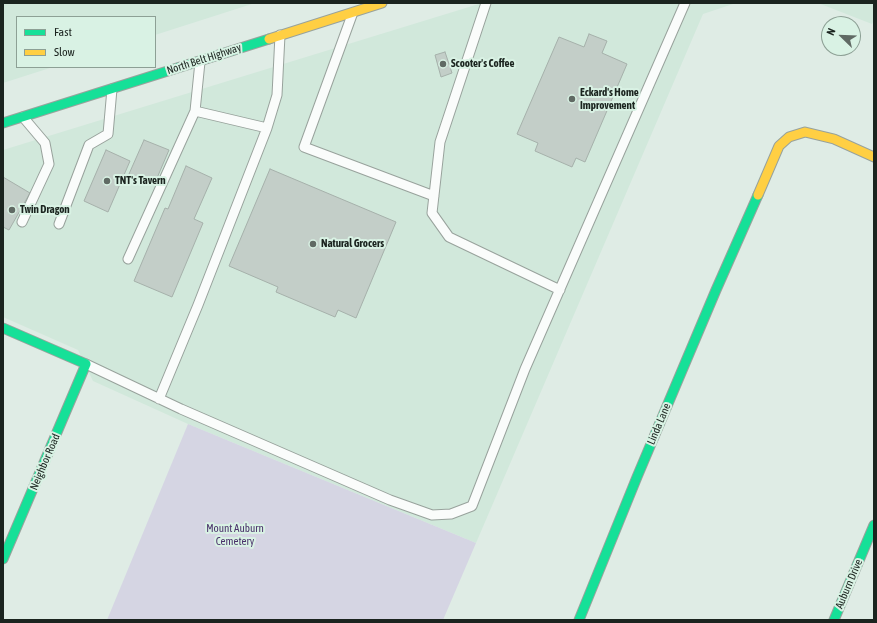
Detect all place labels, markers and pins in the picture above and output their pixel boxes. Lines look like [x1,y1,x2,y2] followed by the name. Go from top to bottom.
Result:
[451,57,515,71] place label: Scooter's Coffee
[438,59,448,69] marker: Scooter's Coffee
[580,86,639,112] place label: Eckard's Home Improvement
[567,94,577,104] marker: Eckard's Home Improvement
[115,174,166,188] place label: TNT's Tavern
[102,176,112,186] marker: TNT's Tavern
[20,203,70,217] place label: Twin Dragon
[7,205,17,215] marker: Twin Dragon
[321,237,384,251] place label: Natural Grocers
[308,239,318,249] marker: Natural Grocers

